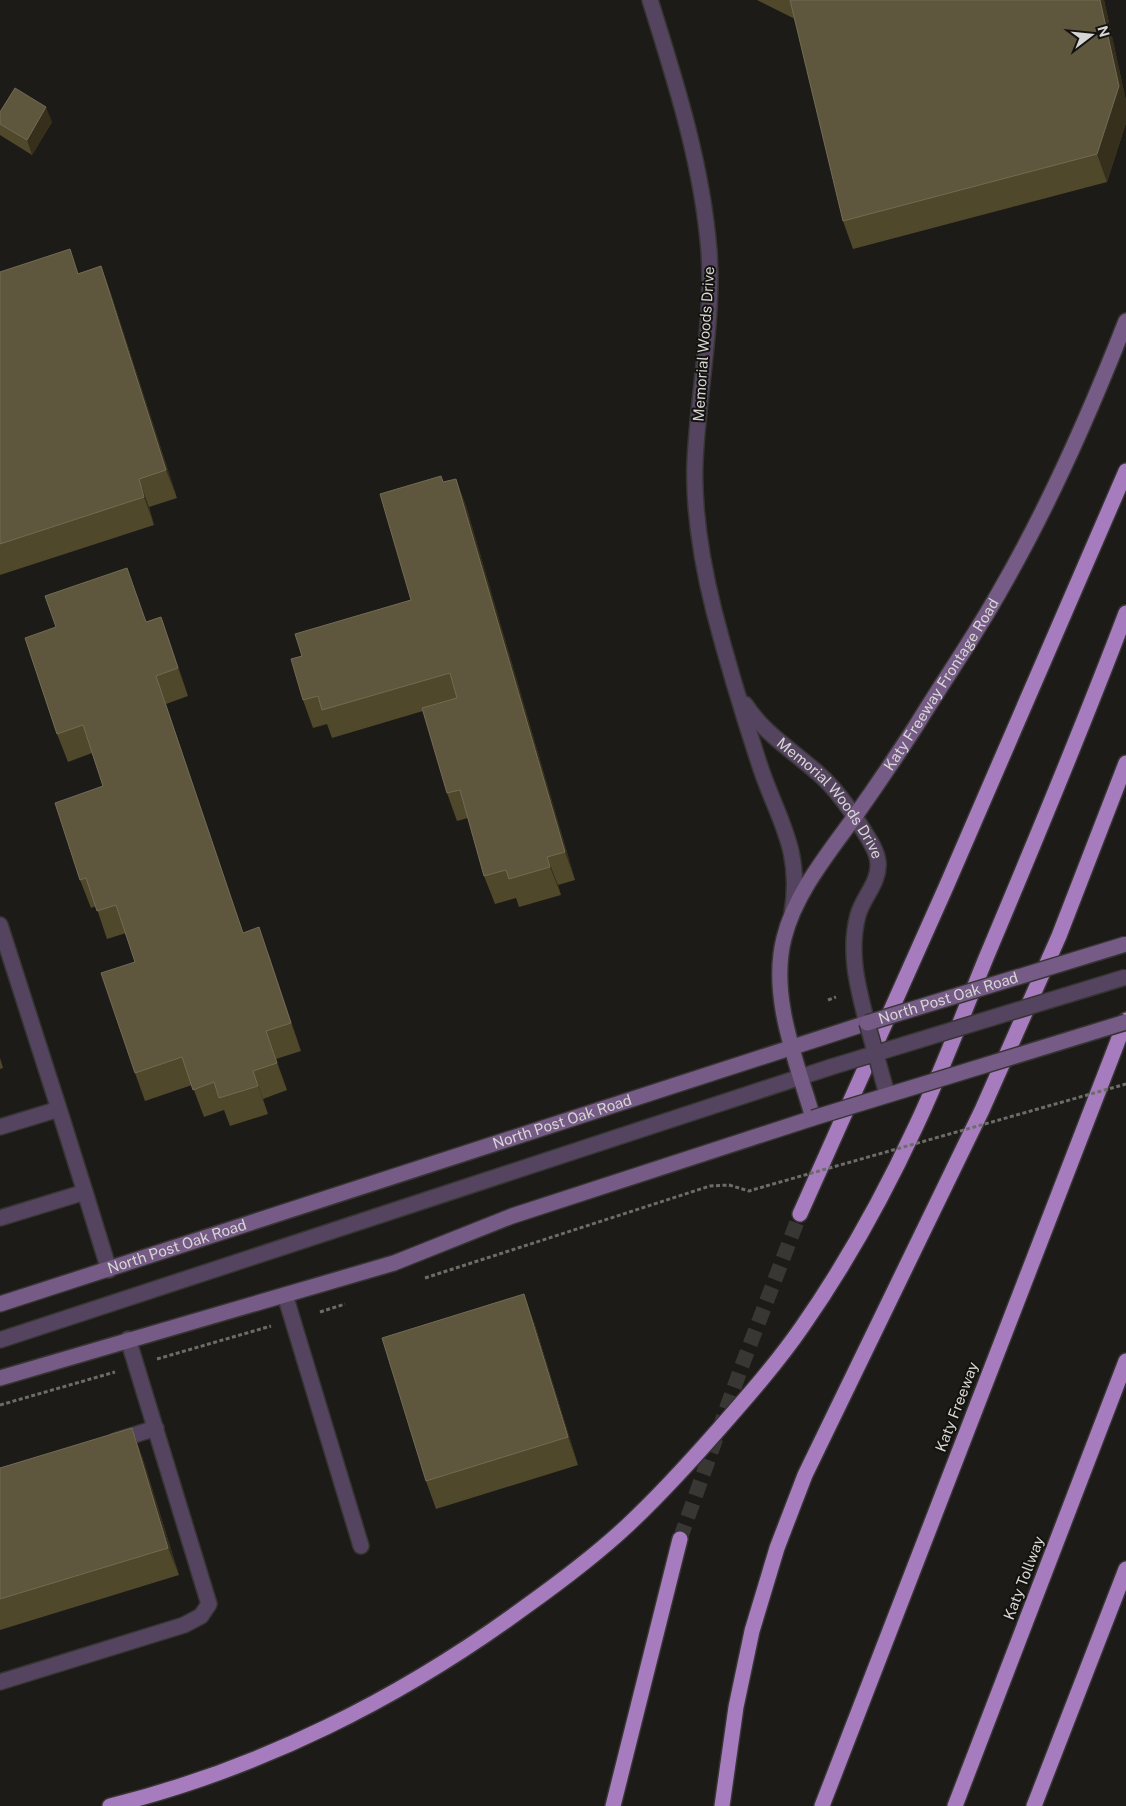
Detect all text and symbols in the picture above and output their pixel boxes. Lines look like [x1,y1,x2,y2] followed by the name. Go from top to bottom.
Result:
[1066,10,1116,60] north arrow
[1094,24,1113,39] text: N
[690,266,717,422] street label: Memorial Woods Drive
[880,595,1002,774] street label: Katy Freeway Frontage Road
[774,734,886,861] street label: Memorial Woods Drive
[876,968,1020,1027] street label: North Post Oak Road
[490,1091,634,1152] street label: North Post Oak Road
[105,1216,248,1277] street label: North Post Oak Road
[932,1360,981,1454] street label: Katy Freeway
[1000,1534,1047,1622] street label: Katy Tollway

